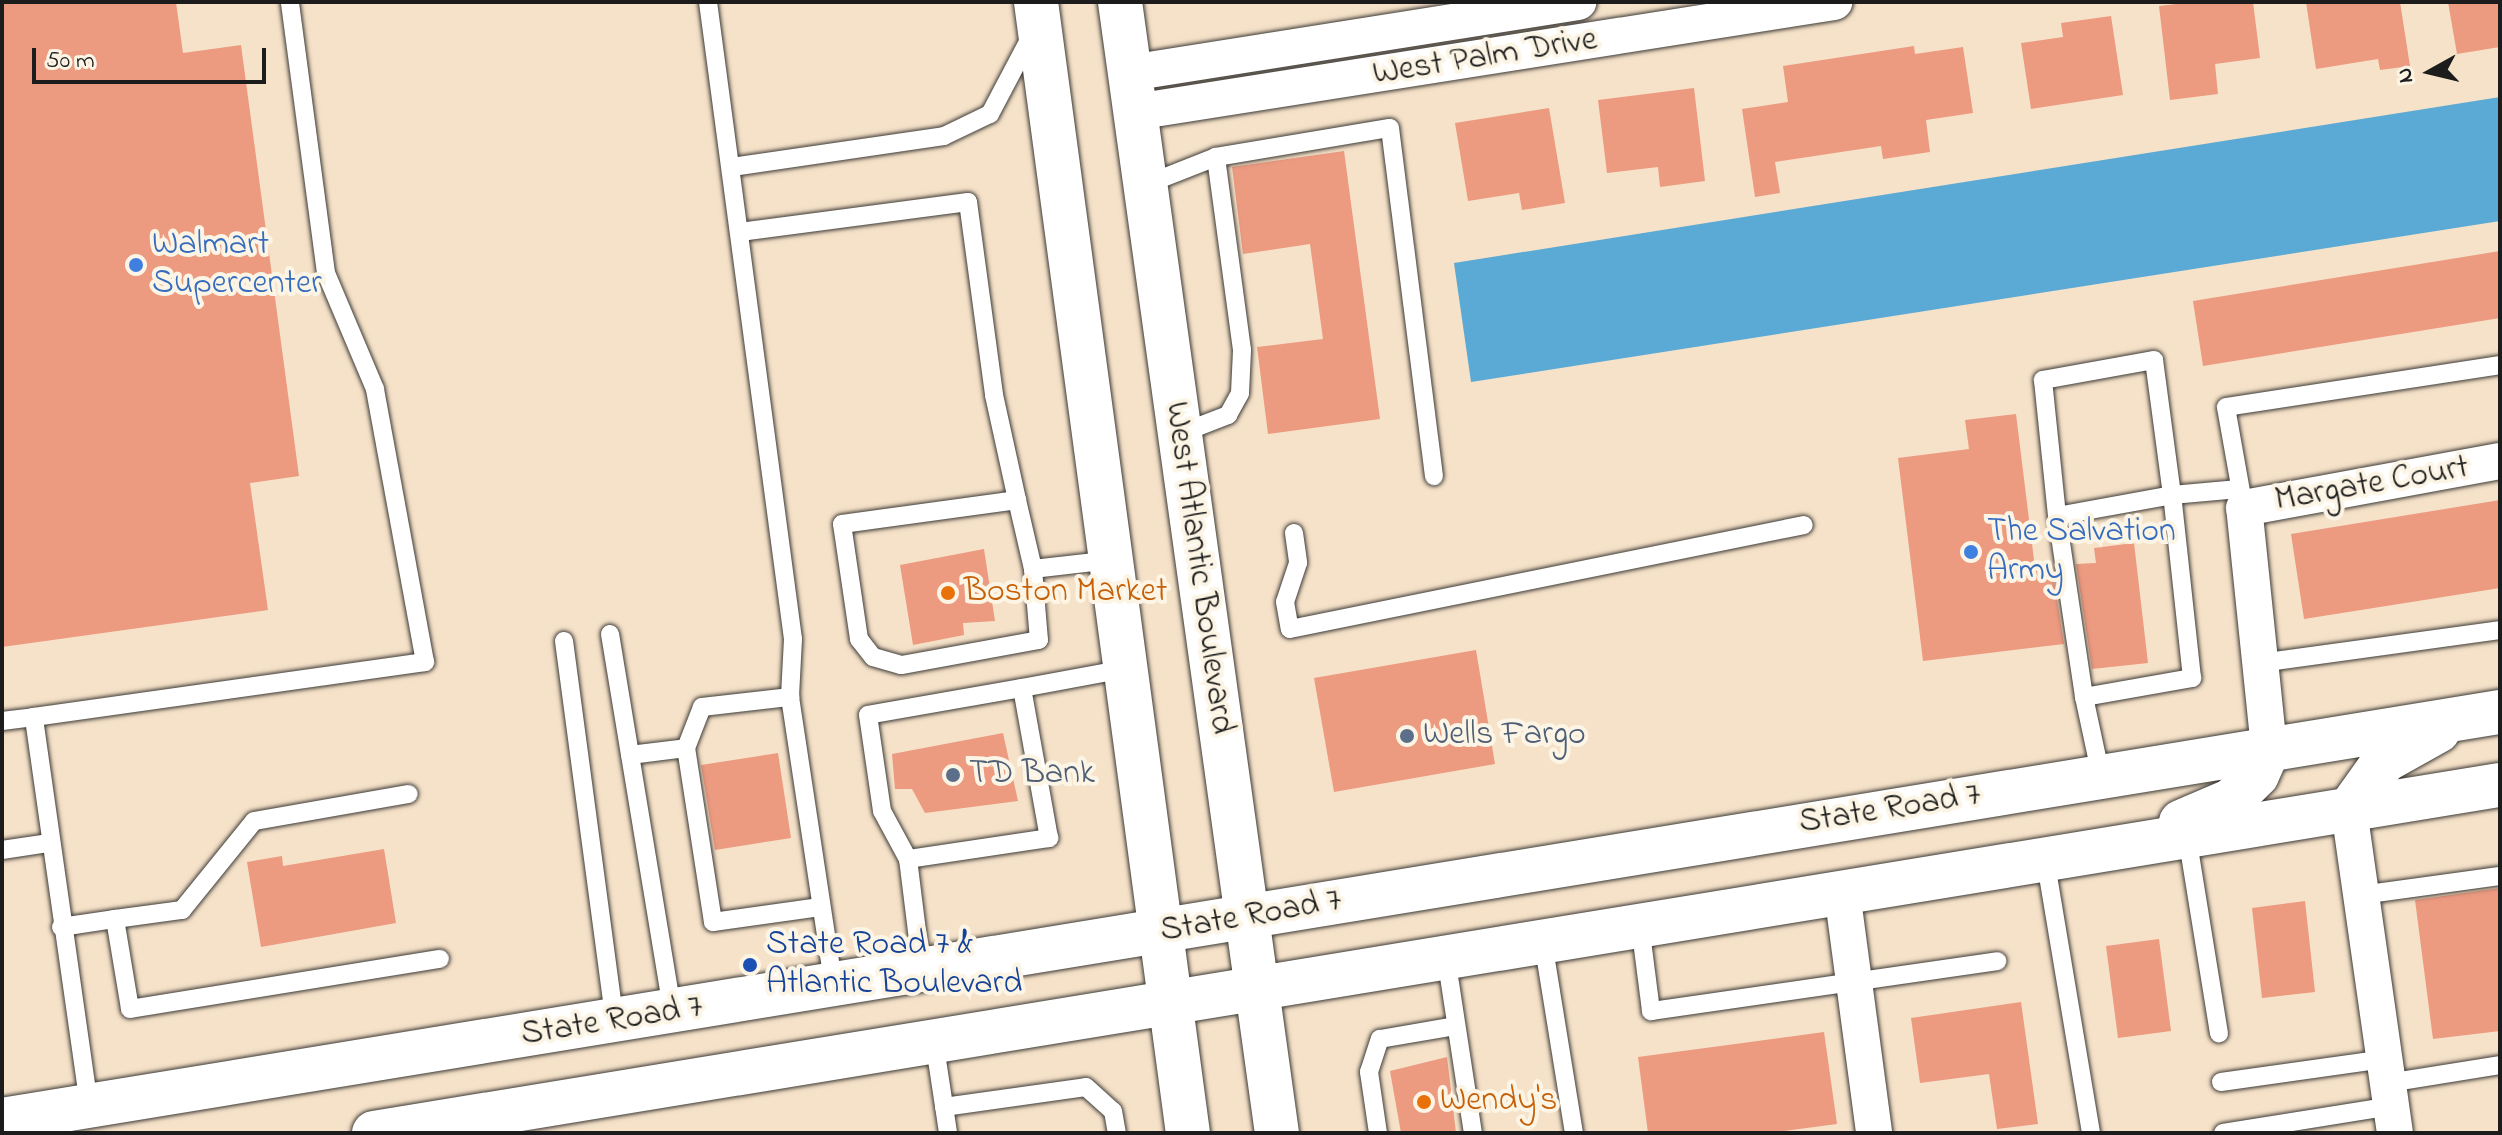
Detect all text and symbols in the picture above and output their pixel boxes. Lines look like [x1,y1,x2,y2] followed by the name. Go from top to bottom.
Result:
[1370,20,1600,96] street label: West Palm Drive
[36,32,270,82] scale bar
[2390,32,2470,112] north arrow
[46,44,95,79] text: 50 m
[2389,66,2423,85] text: N
[152,225,322,304] place label: Walmart Supercenter
[127,256,145,274] marker: Walmart Supercenter
[1154,399,1242,737] street label: West Atlantic Boulevard
[2272,448,2472,522] street label: Margate Court
[1987,512,2176,592] place label: The Salvation Army
[1962,543,1980,561] marker: The Salvation Army
[964,573,1167,613] place label: Boston Market
[939,584,957,602] marker: Boston Market
[1423,716,1586,756] place label: Wells Fargo
[1398,727,1416,745] marker: Wells Fargo
[969,755,1095,795] place label: TD Bank
[944,766,962,784] marker: TD Bank
[1796,776,1984,844] street label: State Road 7
[1157,881,1345,953] street label: State Road 7
[766,925,1022,1004] place label: State Road 7 & Atlantic Boulevard
[741,956,759,974] marker: State Road 7 & Atlantic Boulevard
[518,988,706,1056] street label: State Road 7
[1440,1082,1557,1122] place label: Wendy's
[1415,1093,1433,1111] marker: Wendy's

